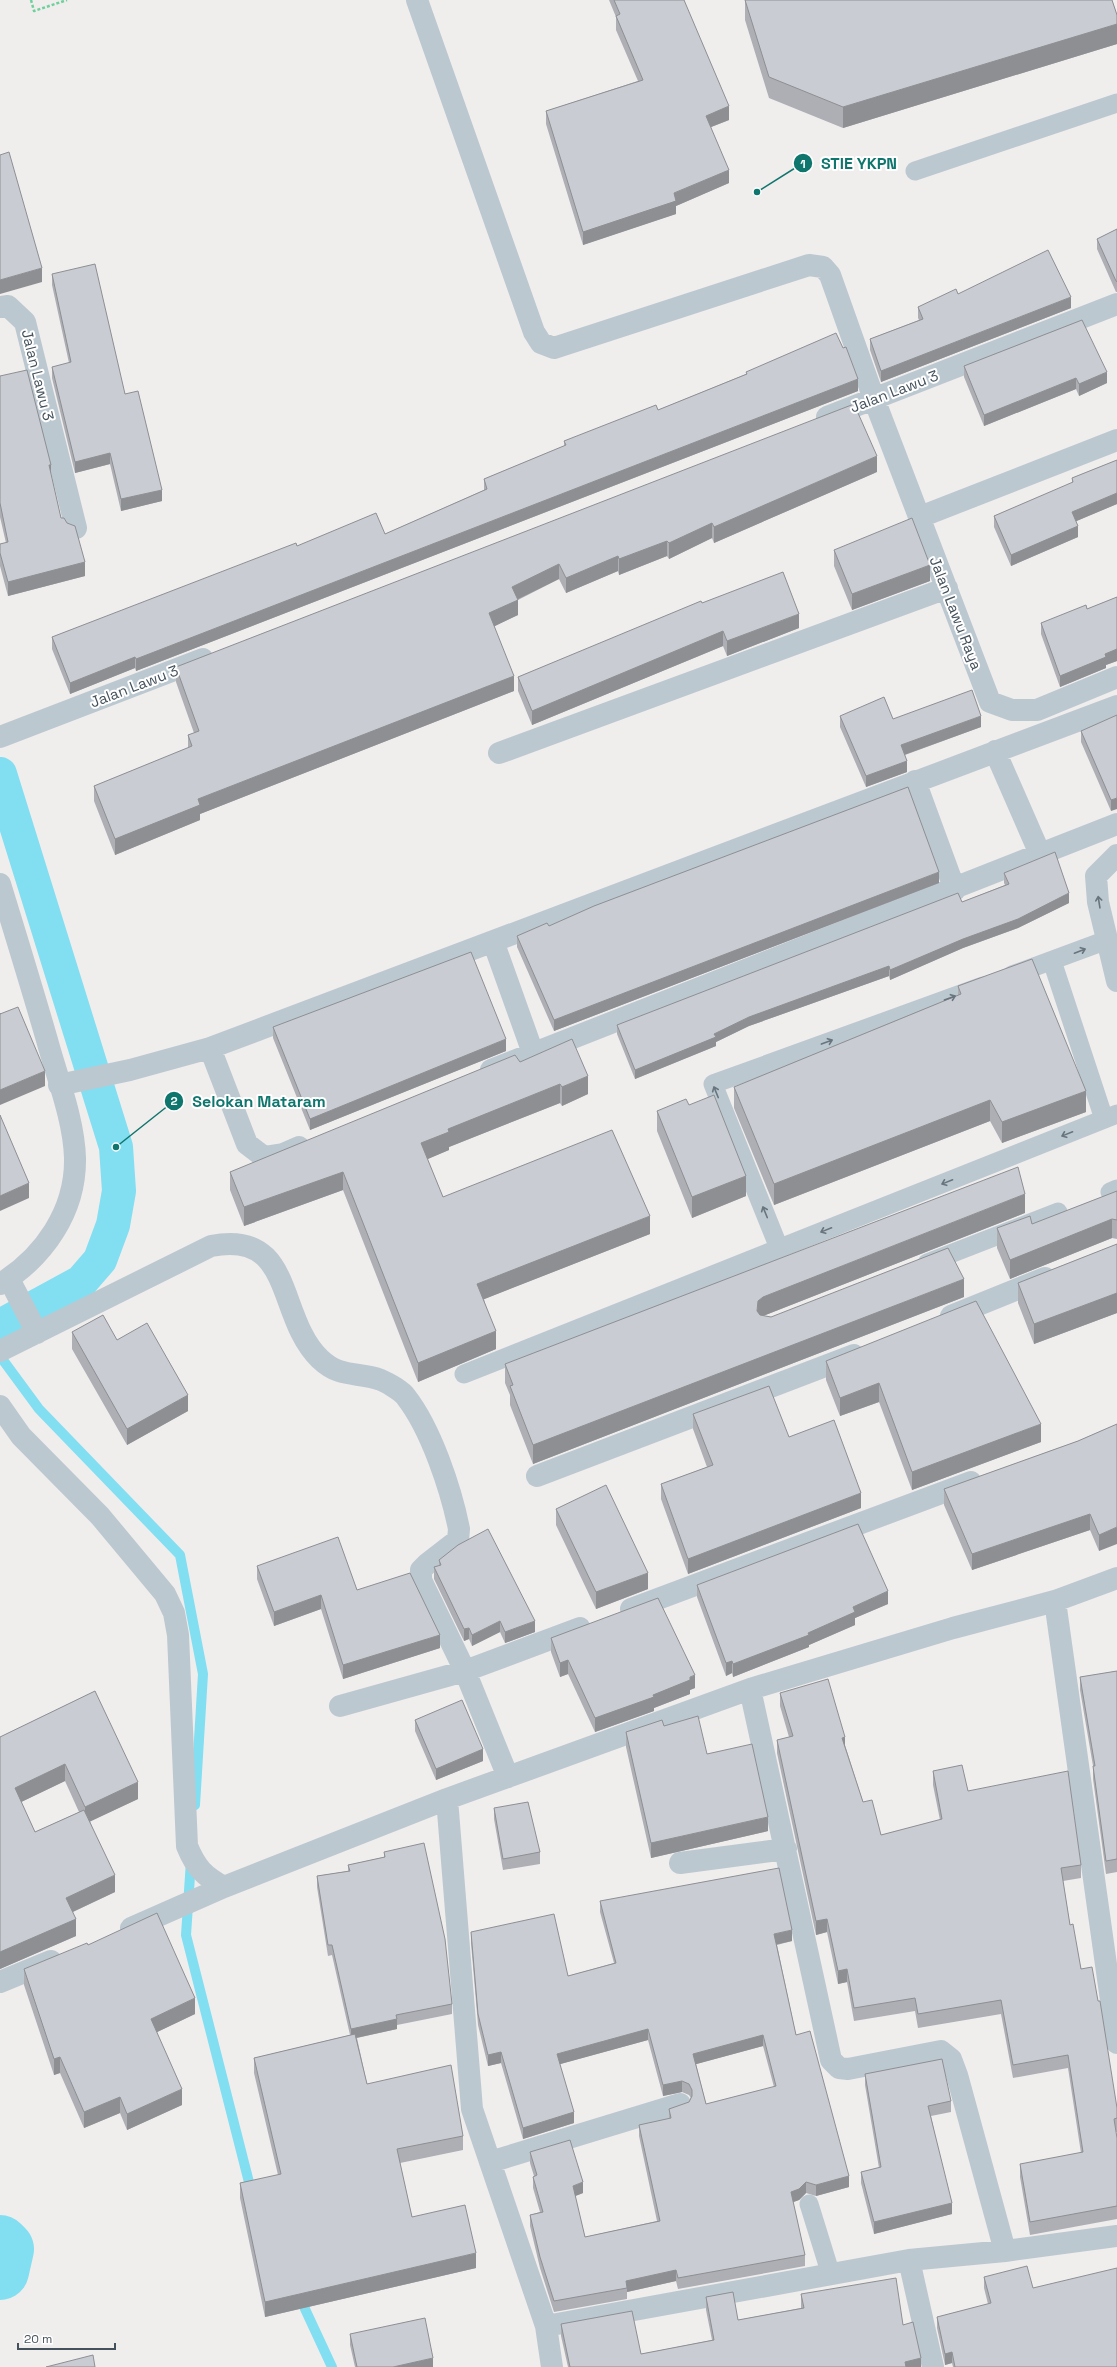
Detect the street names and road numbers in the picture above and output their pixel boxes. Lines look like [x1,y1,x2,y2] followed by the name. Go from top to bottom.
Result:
[17,327,59,423] street label: Jalan Lawu 3
[847,365,941,417] street label: Jalan Lawu 3
[926,554,986,673] street label: Jalan Lawu Raya
[87,660,181,712] street label: Jalan Lawu 3

